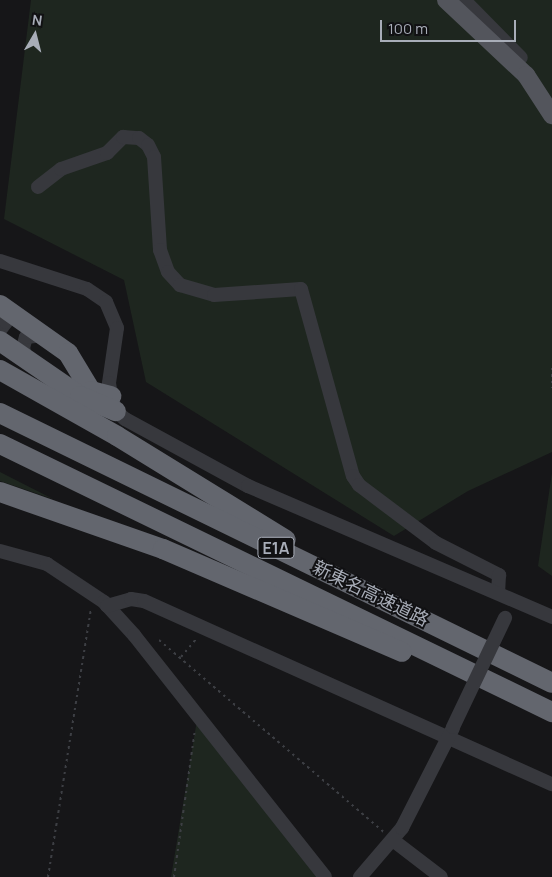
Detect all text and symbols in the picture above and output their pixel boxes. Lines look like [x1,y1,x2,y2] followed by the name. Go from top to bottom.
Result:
[10,10,60,60] north arrow
[31,10,43,30] text: N
[382,10,518,42] scale bar
[388,18,428,39] text: 100 m
[257,534,295,562] road number: E1A
[310,556,432,630] street label: 新東名高速道路

